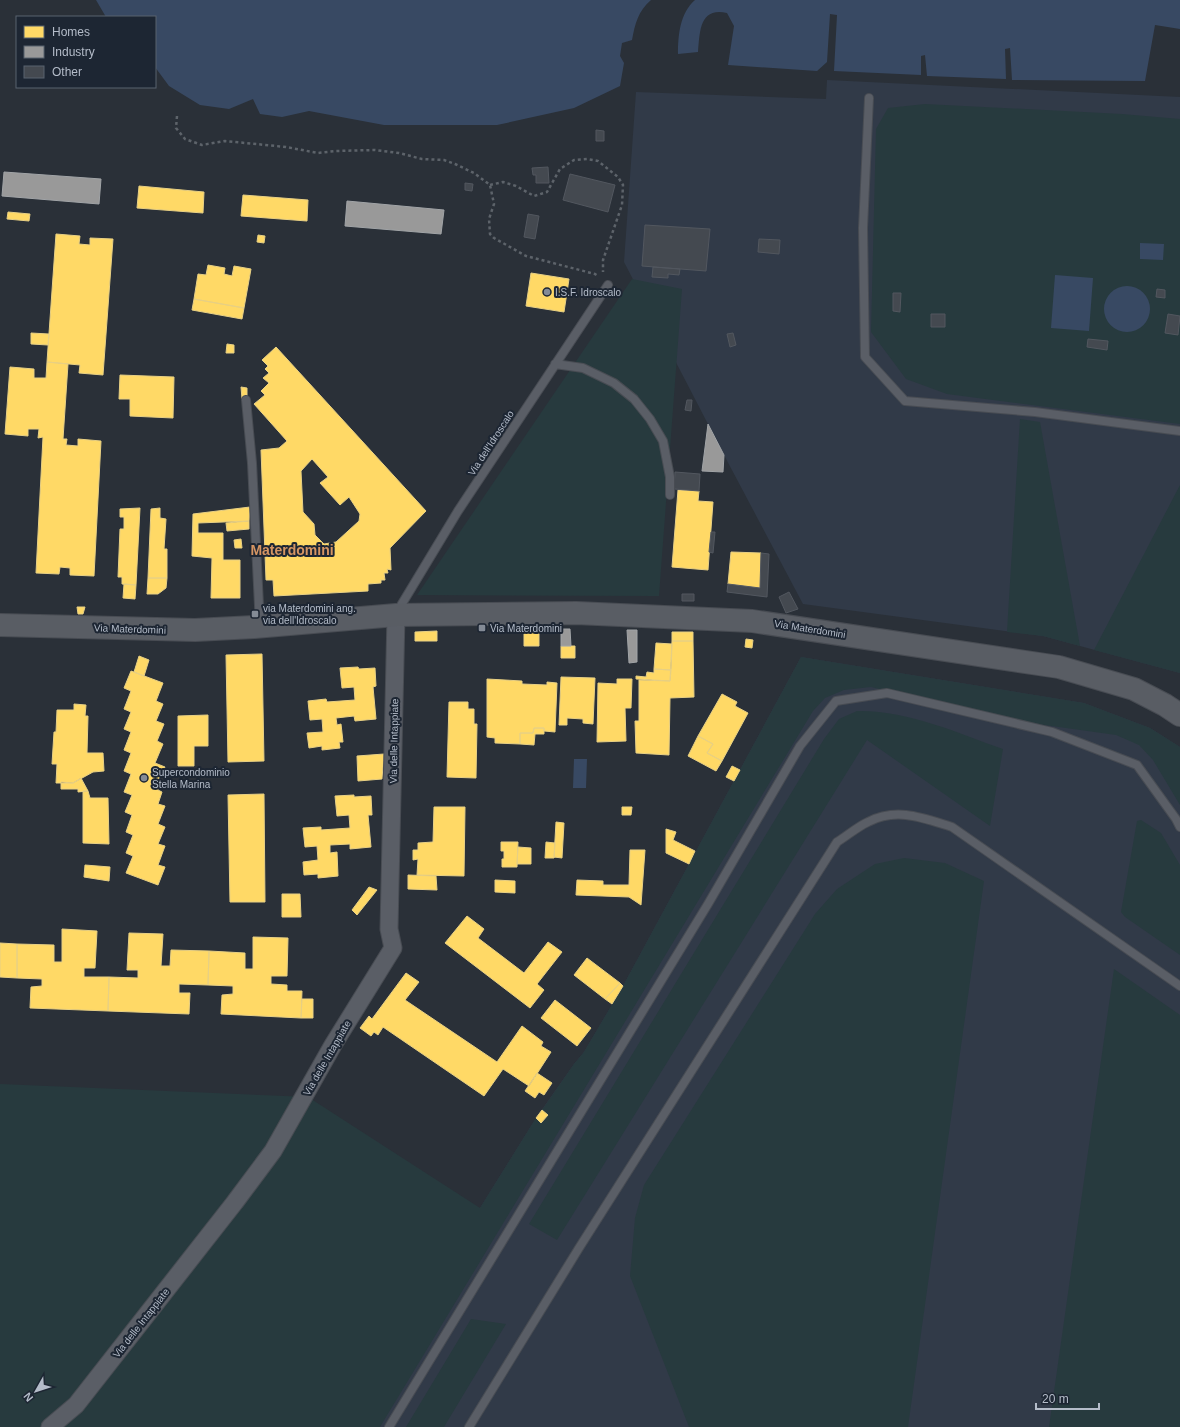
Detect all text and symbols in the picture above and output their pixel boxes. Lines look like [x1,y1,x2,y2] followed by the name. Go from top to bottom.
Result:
[16,16,156,88] legend
[52,25,90,39] text: Homes
[52,45,95,59] text: Industry
[52,65,82,79] text: Other
[542,287,552,297] marker: I.S.F. Idroscalo
[555,287,622,298] place label: I.S.F. Idroscalo
[466,408,516,477] street label: Via dell'Idroscalo
[250,542,334,558] district label: Materdomini
[263,603,356,626] place label: via Materdomini ang. via dell'Idroscalo
[250,609,260,619] marker: via Materdomini ang. via dell'Idroscalo
[774,618,846,640] street label: Via Materdomini
[94,622,166,636] street label: Via Materdomini
[477,623,487,633] marker: Via Materdomini
[490,623,562,634] place label: Via Materdomini
[388,698,400,784] street label: Via delle Intappiate
[152,767,230,790] place label: Supercondominio Stella Marina
[139,773,149,783] marker: Supercondominio Stella Marina
[301,1018,353,1098] street label: Via delle Intappiate
[111,1286,172,1360] street label: Via delle Intappiate
[16,1371,56,1411] north arrow
[1036,1385,1099,1411] scale bar
[21,1390,35,1404] text: N
[1042,1392,1069,1406] text: 20 m

